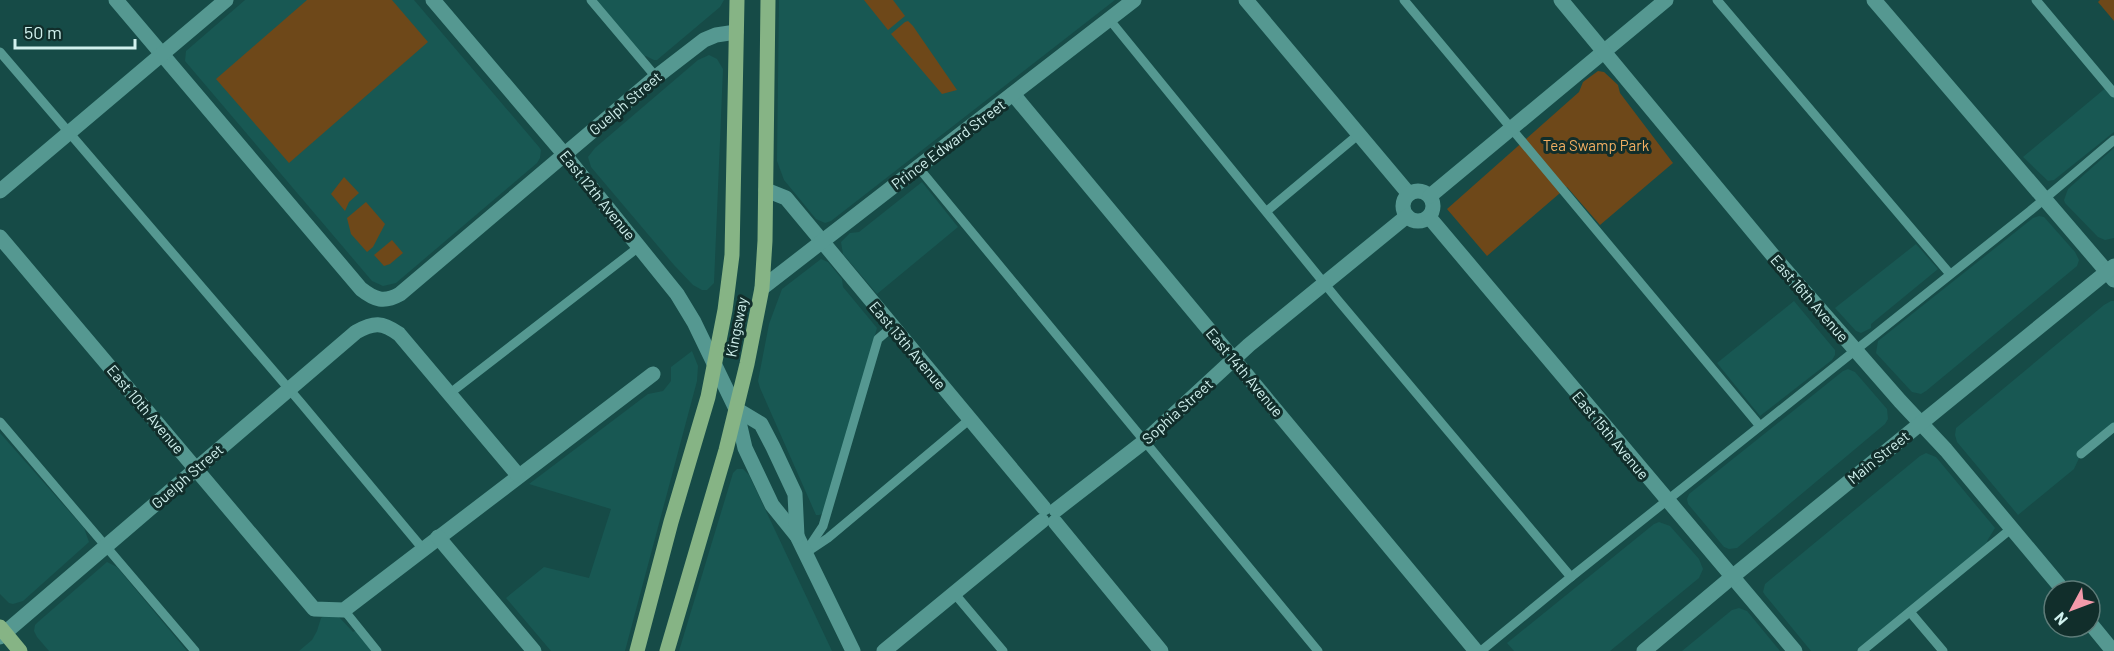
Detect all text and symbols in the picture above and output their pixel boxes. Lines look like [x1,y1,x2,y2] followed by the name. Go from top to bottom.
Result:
[15,12,135,50] scale bar
[24,21,62,43] text: 50 m
[585,68,665,138] street label: Guelph Street
[887,95,1009,193] street label: Prince Edward Street
[1543,136,1650,154] park label: Tea Swamp Park
[556,147,640,243] street label: East 12th Avenue
[1767,251,1853,345] street label: East 16th Avenue
[721,295,751,359] street label: Kingsway
[866,297,950,393] street label: East 13th Avenue
[1203,324,1287,420] street label: East 14th Avenue
[104,361,188,457] street label: East 10th Avenue
[1138,375,1216,447] street label: Sophia Street
[1569,387,1653,483] street label: East 15th Avenue
[1843,427,1913,487] street label: Main Street
[148,440,226,512] street label: Guelph Street
[2042,579,2102,639] north arrow
[2050,609,2071,629] text: N

